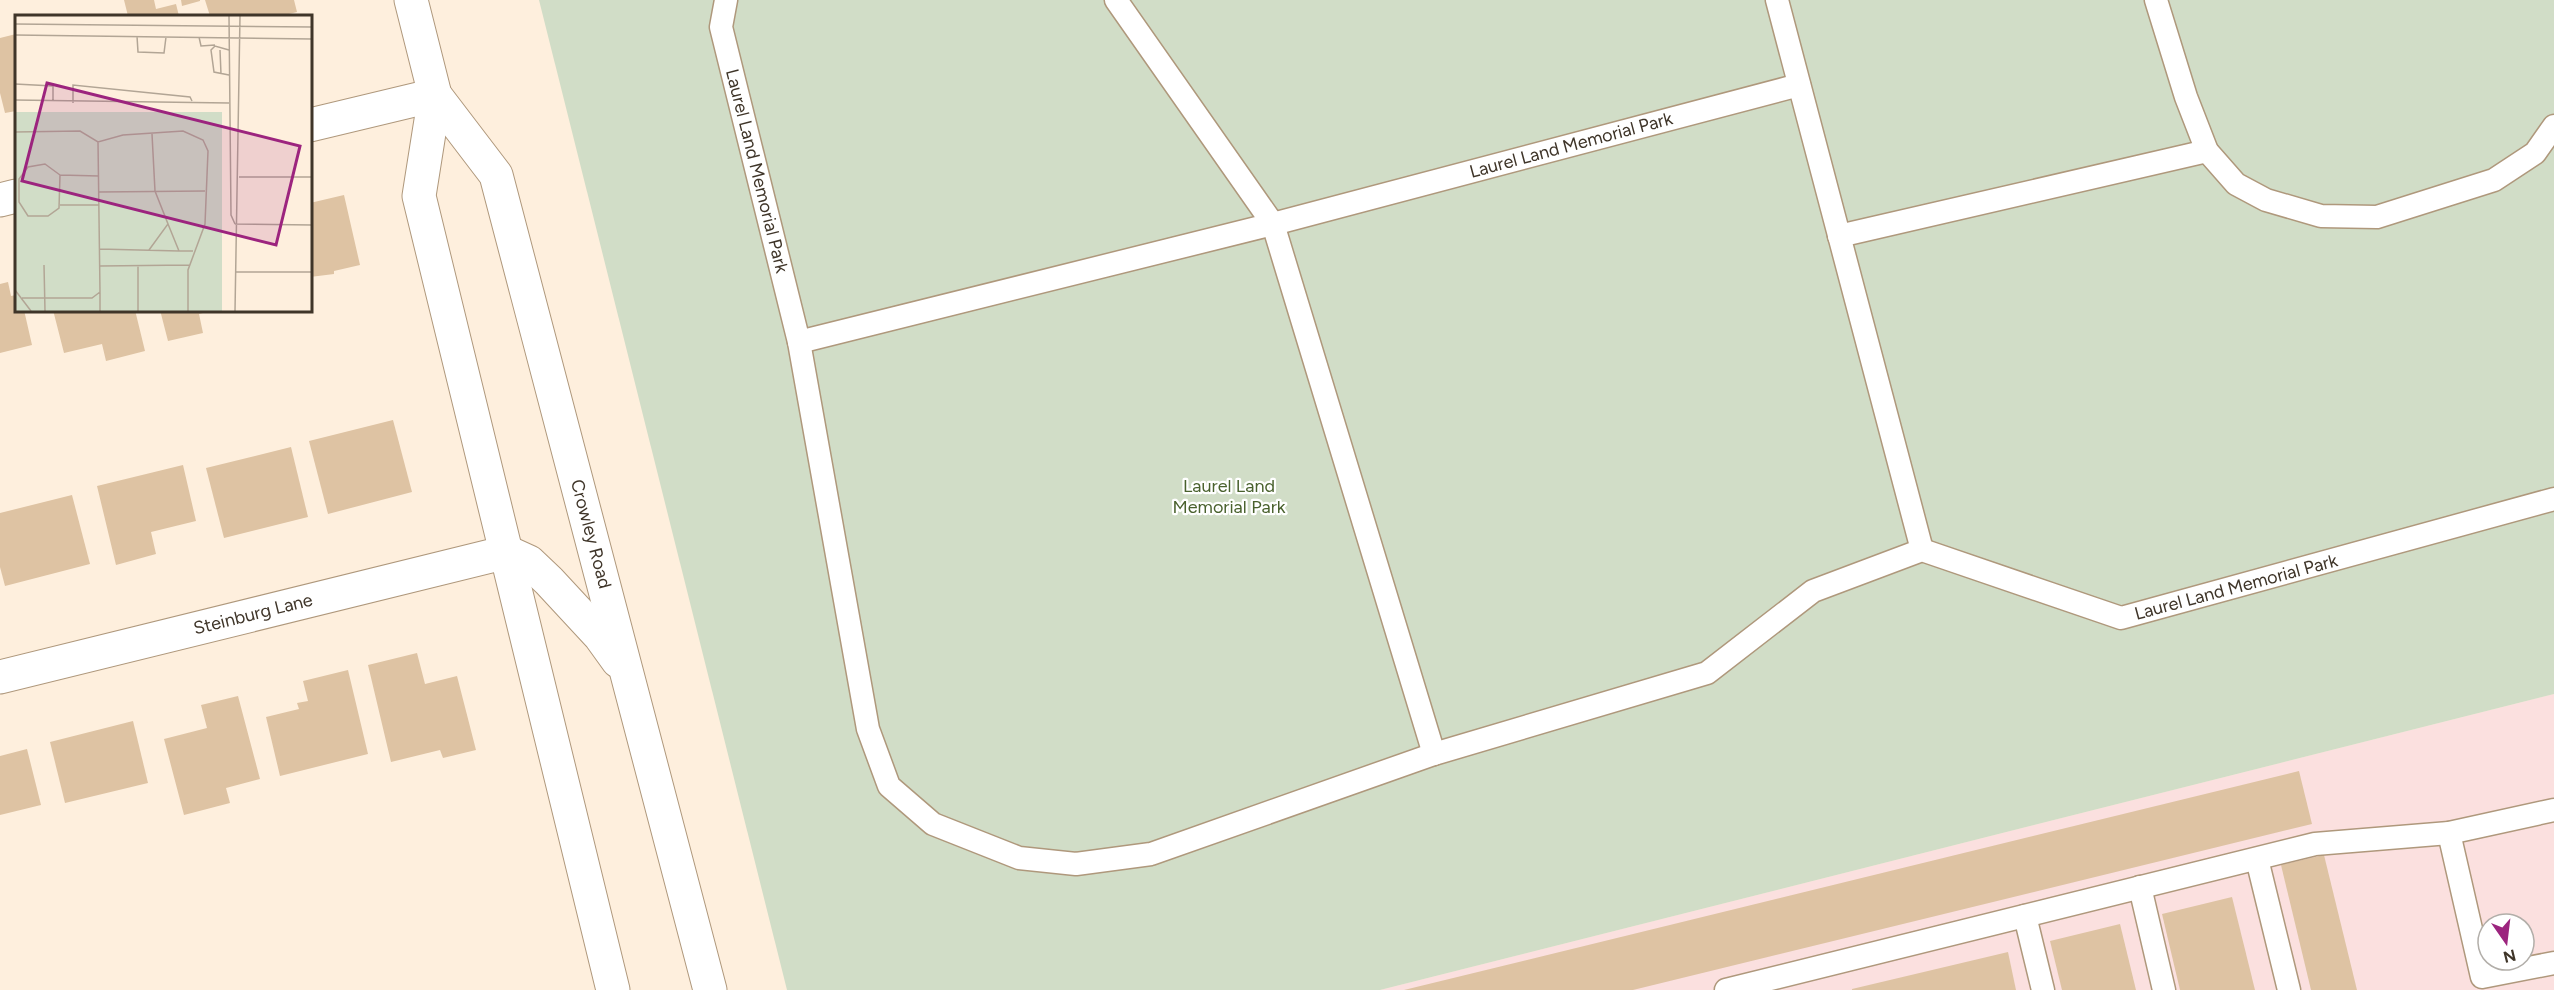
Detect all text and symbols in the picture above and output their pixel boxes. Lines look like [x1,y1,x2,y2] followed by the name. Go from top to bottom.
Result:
[15,15,312,312] inset map
[721,67,793,276] street label: Laurel Land Memorial Park
[1467,107,1675,183] street label: Laurel Land Memorial Park
[1173,475,1286,518] park label: Laurel Land Memorial Park
[566,477,616,591] street label: Crowley Road
[2132,549,2340,625] street label: Laurel Land Memorial Park
[191,589,315,639] street label: Steinburg Lane
[2476,912,2536,972] north arrow
[2501,945,2518,967] text: N

